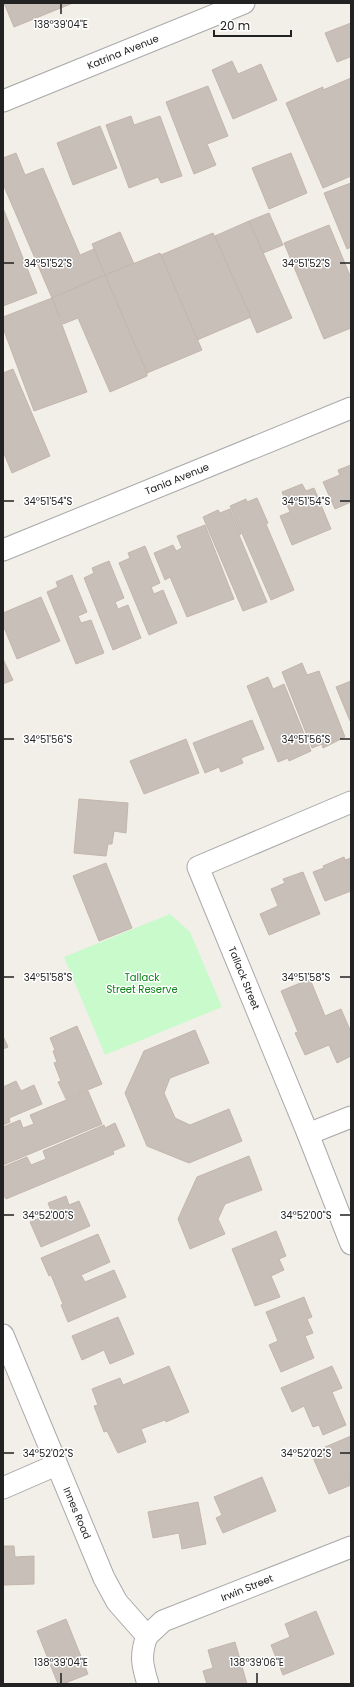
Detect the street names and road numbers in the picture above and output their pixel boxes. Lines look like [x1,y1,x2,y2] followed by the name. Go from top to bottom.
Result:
[85,31,161,73] street label: Katrina Avenue
[143,459,211,499] street label: Tania Avenue
[224,944,264,1012] street label: Tallack Street
[59,1485,95,1541] street label: Innes Road
[219,1571,276,1605] street label: Irwin Street

